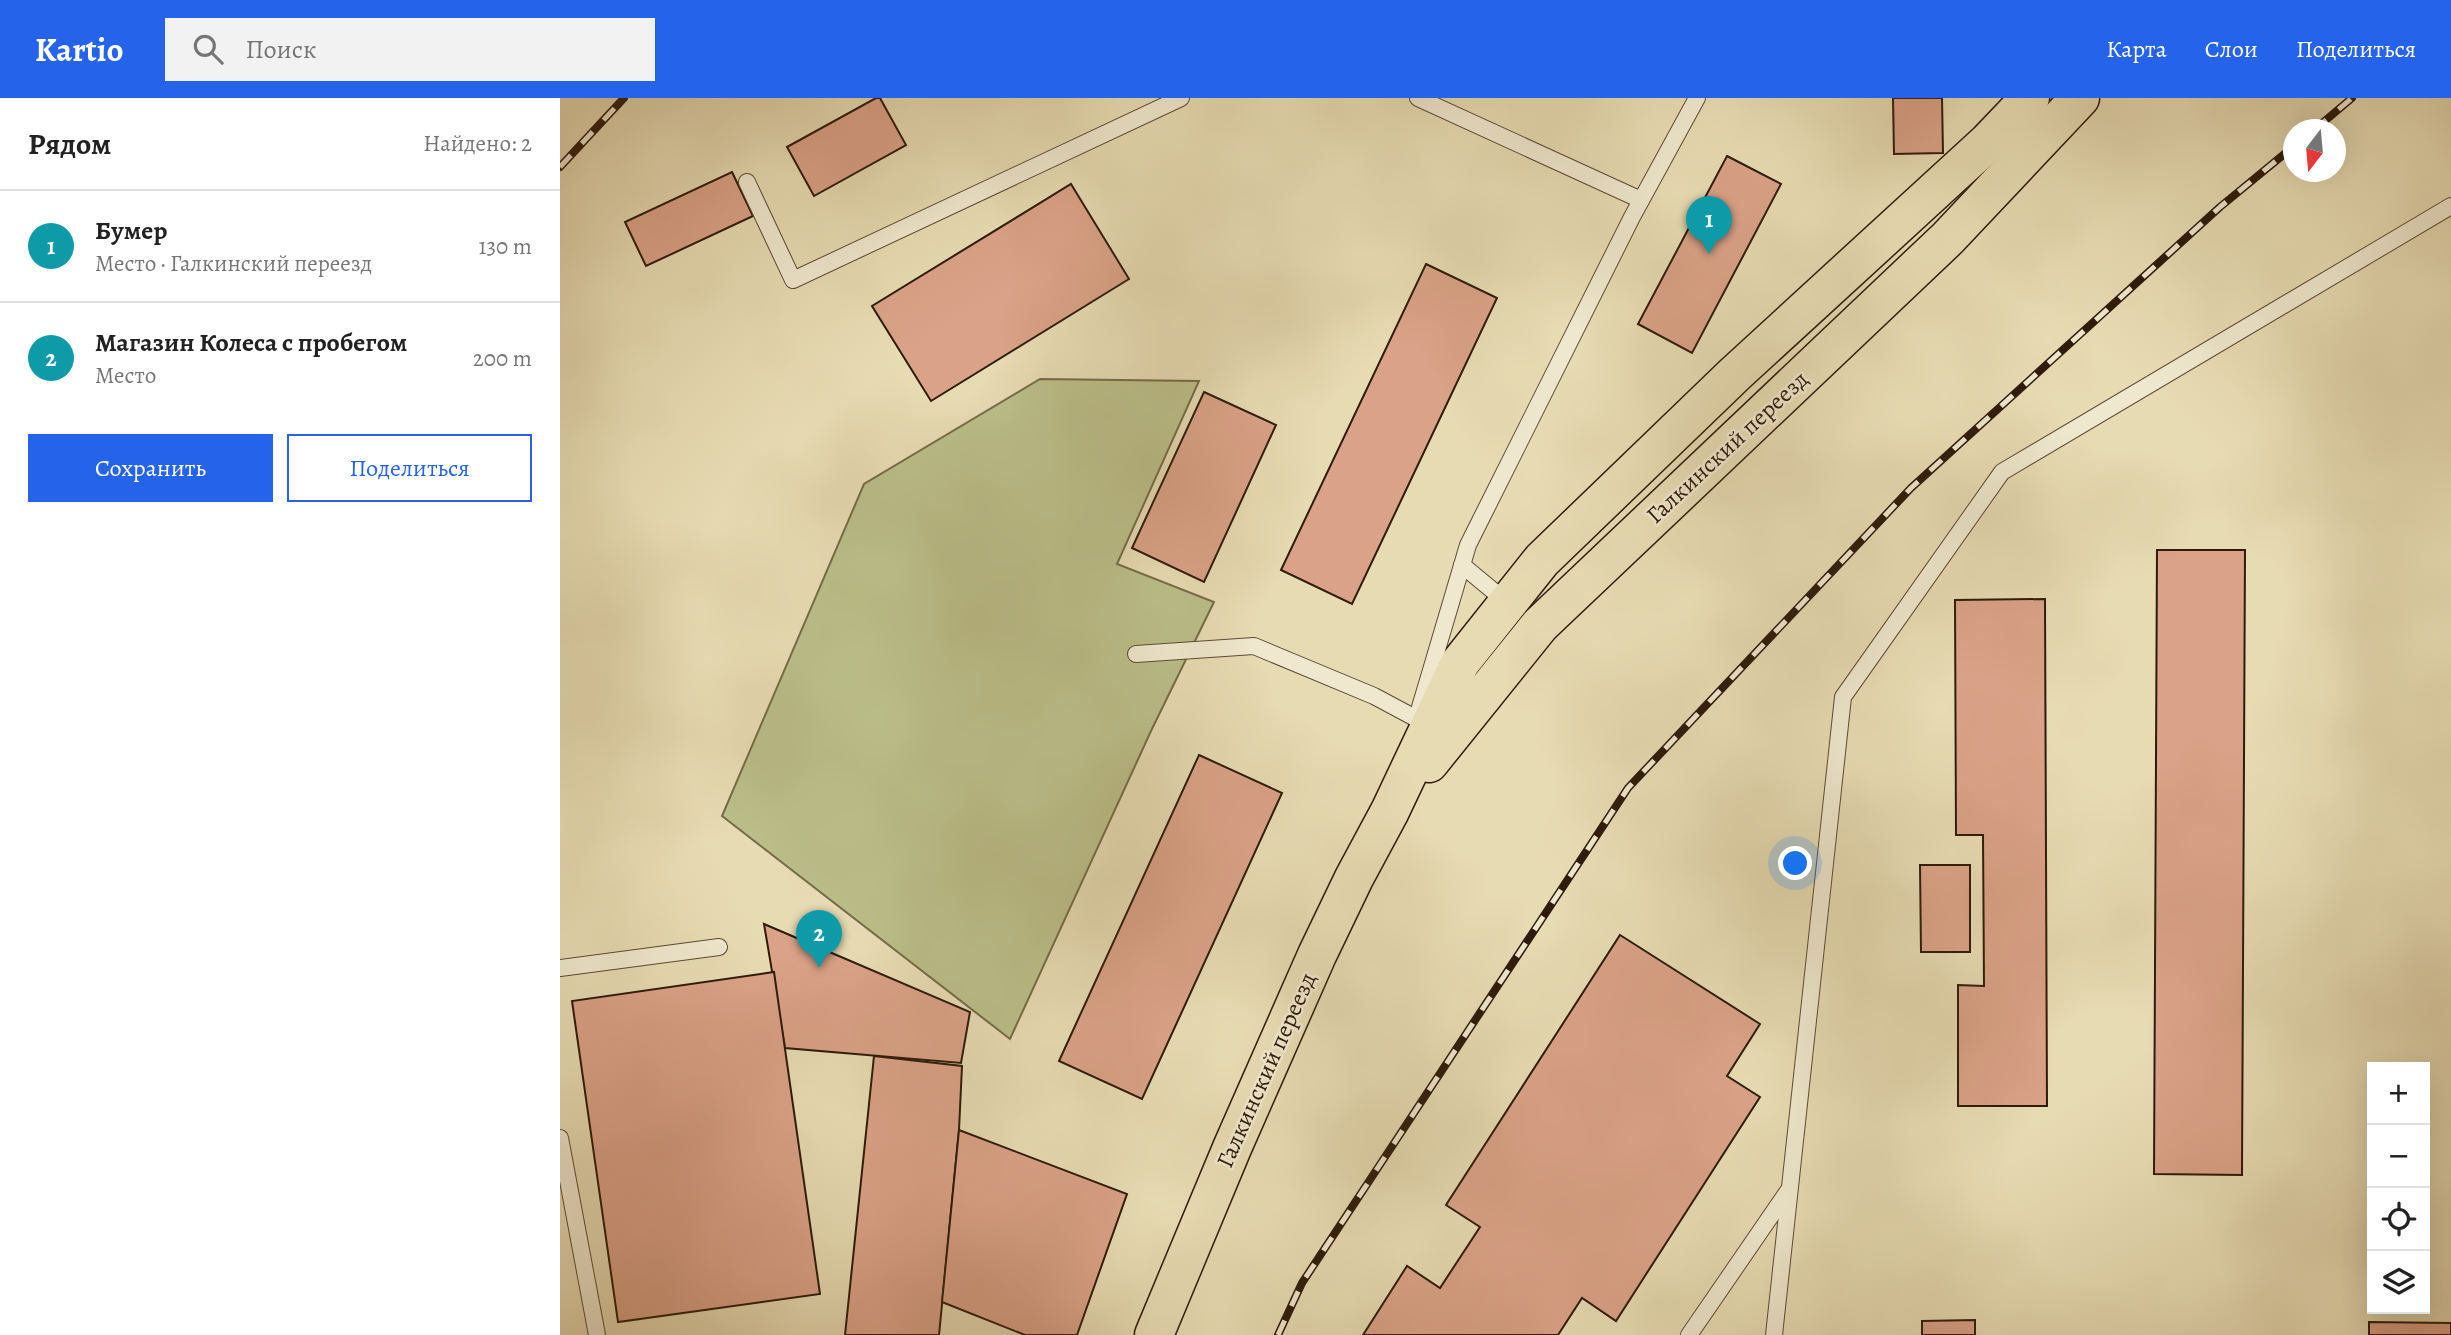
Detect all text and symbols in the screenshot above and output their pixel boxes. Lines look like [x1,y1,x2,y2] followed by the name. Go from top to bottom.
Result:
[165,18,655,81] search box
[35,27,123,72] text: Kartio
[189,30,227,68] icon: search
[245,32,317,67] text: Поиск
[2106,33,2167,65] text: Карта
[2205,33,2258,65] text: Слои
[2296,33,2416,65] text: Поделиться
[2283,119,2346,182] north arrow
[28,124,111,164] text: Рядом
[423,128,532,159] text: Найдено: 2
[1686,196,1732,254] pin: 1
[95,213,167,248] text: Бумер
[47,231,55,262] text: 1
[479,231,532,262] text: 130 m
[95,248,372,279] text: Место · Галкинский переезд
[95,325,407,360] text: Магазин Колеса с пробегом
[45,343,57,374] text: 2
[473,343,532,374] text: 200 m
[95,360,156,391] text: Место
[1639,363,1815,531] street label: Галкинский переезд
[28,434,273,502] button: Сохранить
[287,434,532,502] button: Поделиться
[1778,846,1812,880] your location
[796,910,842,968] pin: 2
[1209,967,1323,1173] street label: Галкинский переезд
[2367,1062,2430,1314] map controls
[2367,1062,2430,1125] button: +
[2367,1125,2430,1188] button: −
[2367,1188,2430,1251] button: locate
[2367,1251,2430,1314] button: layers

